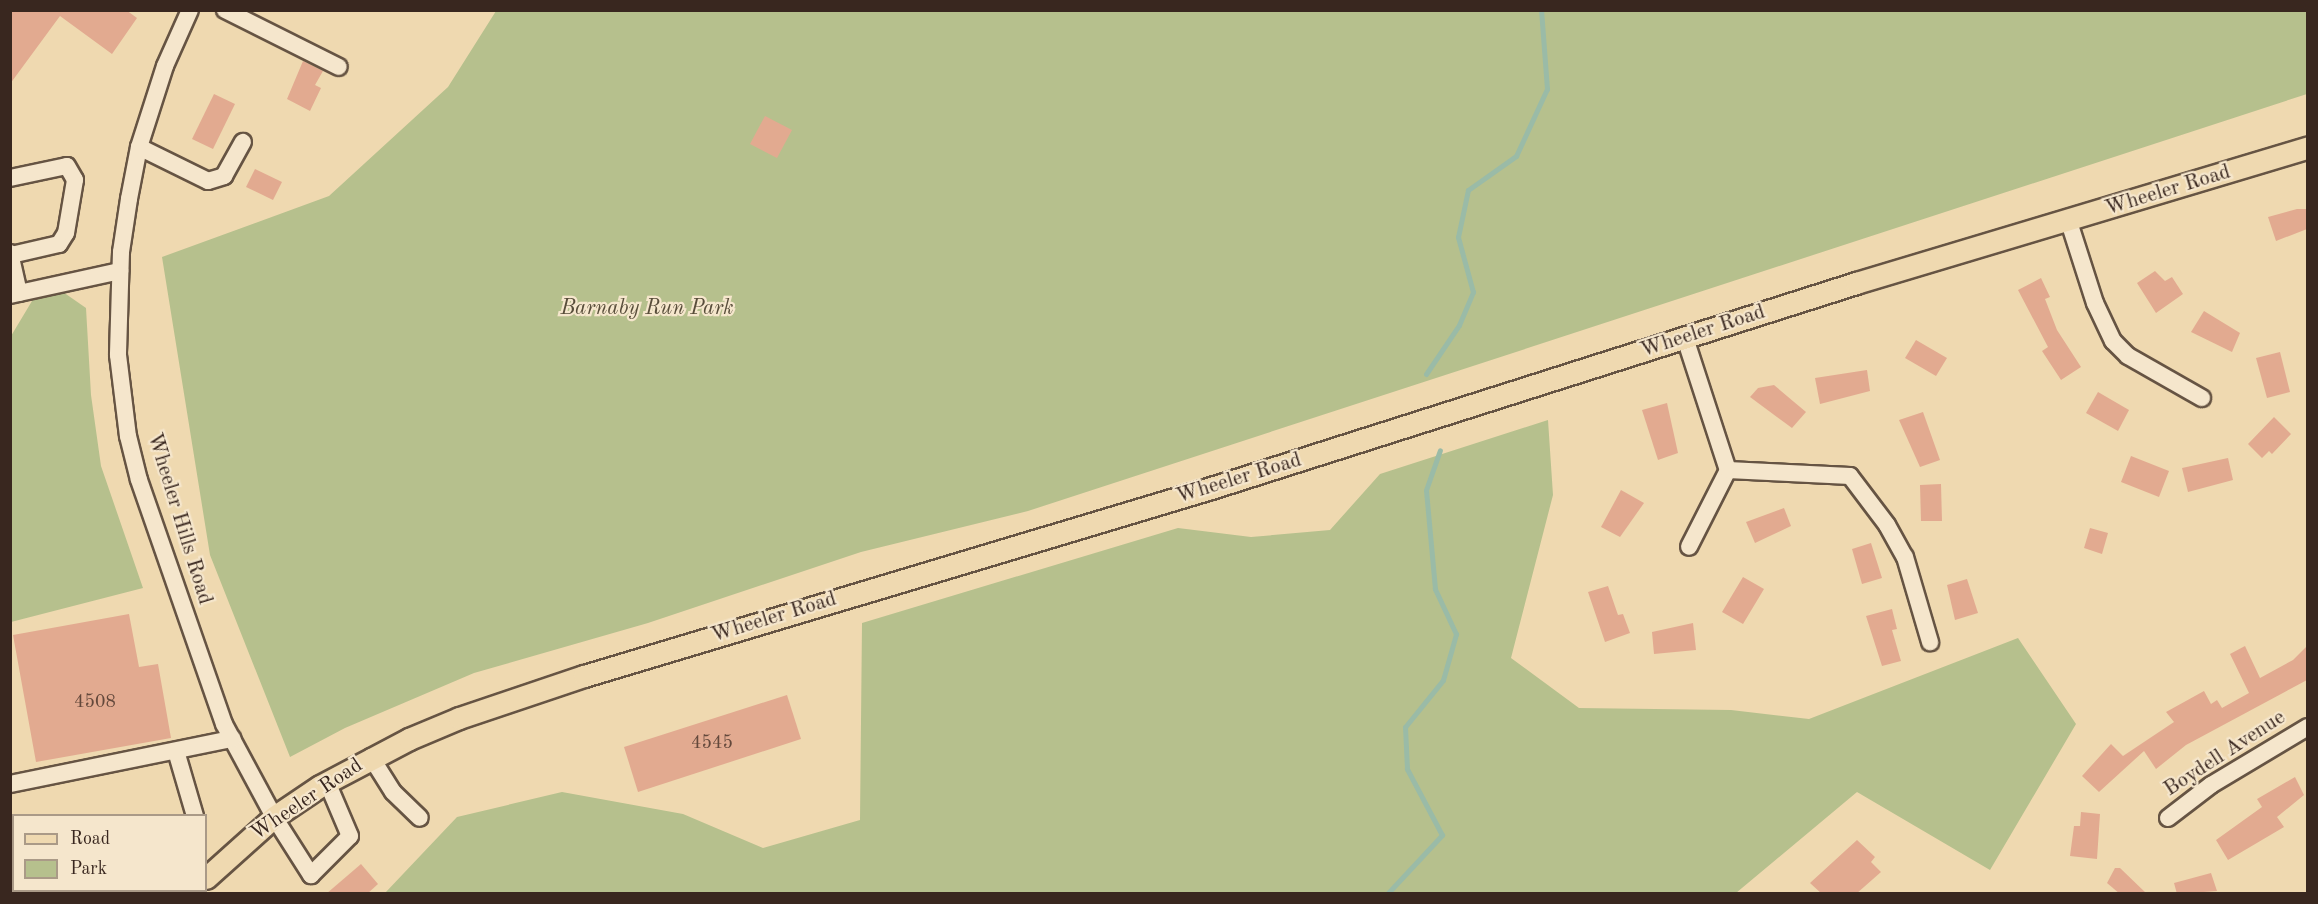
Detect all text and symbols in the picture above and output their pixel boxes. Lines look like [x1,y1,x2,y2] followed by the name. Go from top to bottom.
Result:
[2102,160,2234,222] street label: Wheeler Road
[560,296,734,322] park label: Barnaby Run Park
[1637,300,1769,364] street label: Wheeler Road
[141,430,217,608] street label: Wheeler Hills Road
[1173,448,1305,510] street label: Wheeler Road
[708,587,840,649] street label: Wheeler Road
[74,691,116,713] house number: 4508
[2160,705,2290,803] street label: Boydell Avenue
[691,732,733,754] house number: 4545
[246,753,368,847] street label: Wheeler Road
[12,814,207,892] legend
[70,830,110,848] text: Road
[70,860,107,878] text: Park

